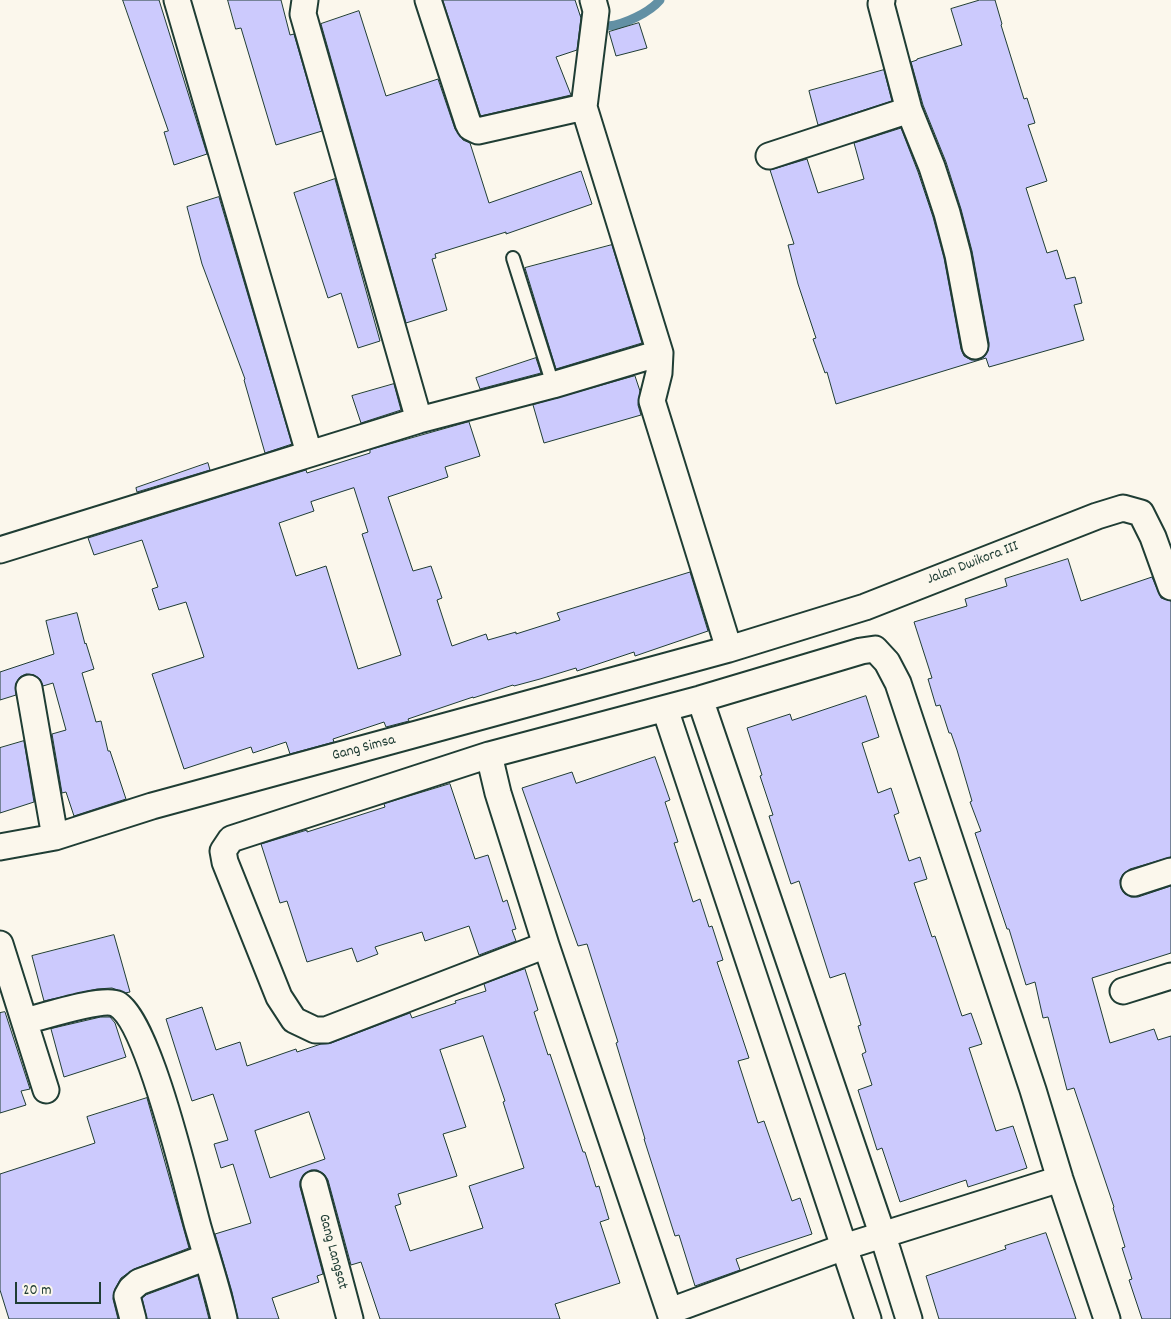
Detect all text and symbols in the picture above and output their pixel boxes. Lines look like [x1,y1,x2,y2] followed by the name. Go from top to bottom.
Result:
[925,538,1021,590] street label: Jalan Dwikora III
[330,732,398,766] street label: Gang Simsa
[313,1212,351,1292] street label: Gang Langsat
[18,1272,104,1304] scale bar
[23,1280,51,1302] text: 20 m

